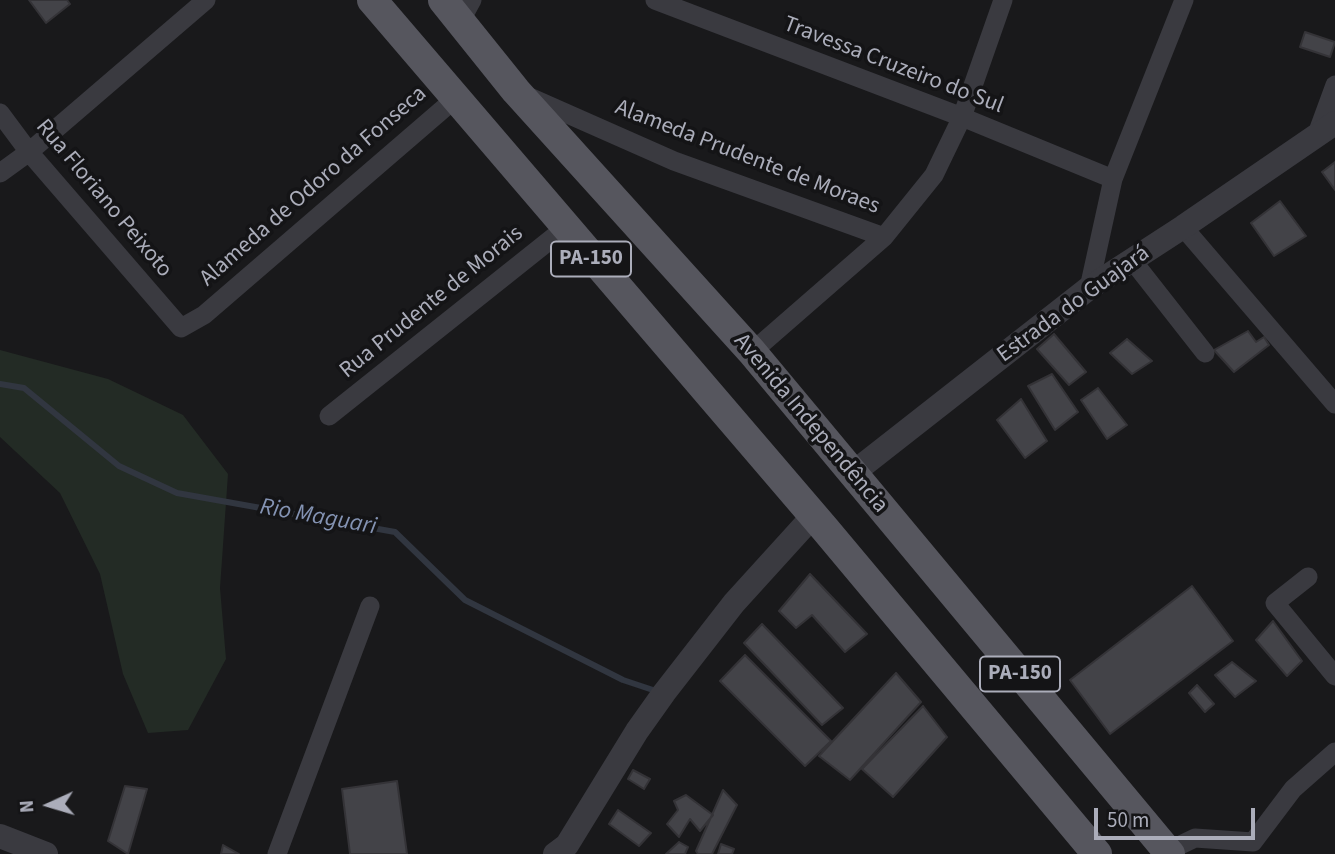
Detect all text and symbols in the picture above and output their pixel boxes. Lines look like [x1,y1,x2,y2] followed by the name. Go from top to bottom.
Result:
[779,11,1007,121] street label: Travessa Cruzeiro do Sul
[195,81,433,293] street label: Alameda de Odoro da Fonseca
[611,95,883,221] street label: Alameda Prudente de Moraes
[29,114,177,284] street label: Rua Floriano Peixoto
[335,221,529,385] street label: Rua Prudente de Morais
[992,240,1156,370] street label: Estrada do Guajará
[551,242,631,276] road number: PA-150
[727,329,893,519] street label: Avenida Independência
[257,494,379,542] water label: Rio Maguari
[980,656,1060,692] road number: PA-150
[14,770,84,840] north arrow
[1097,794,1258,838] scale bar
[14,799,41,814] text: N
[1107,805,1149,835] text: 50 m

